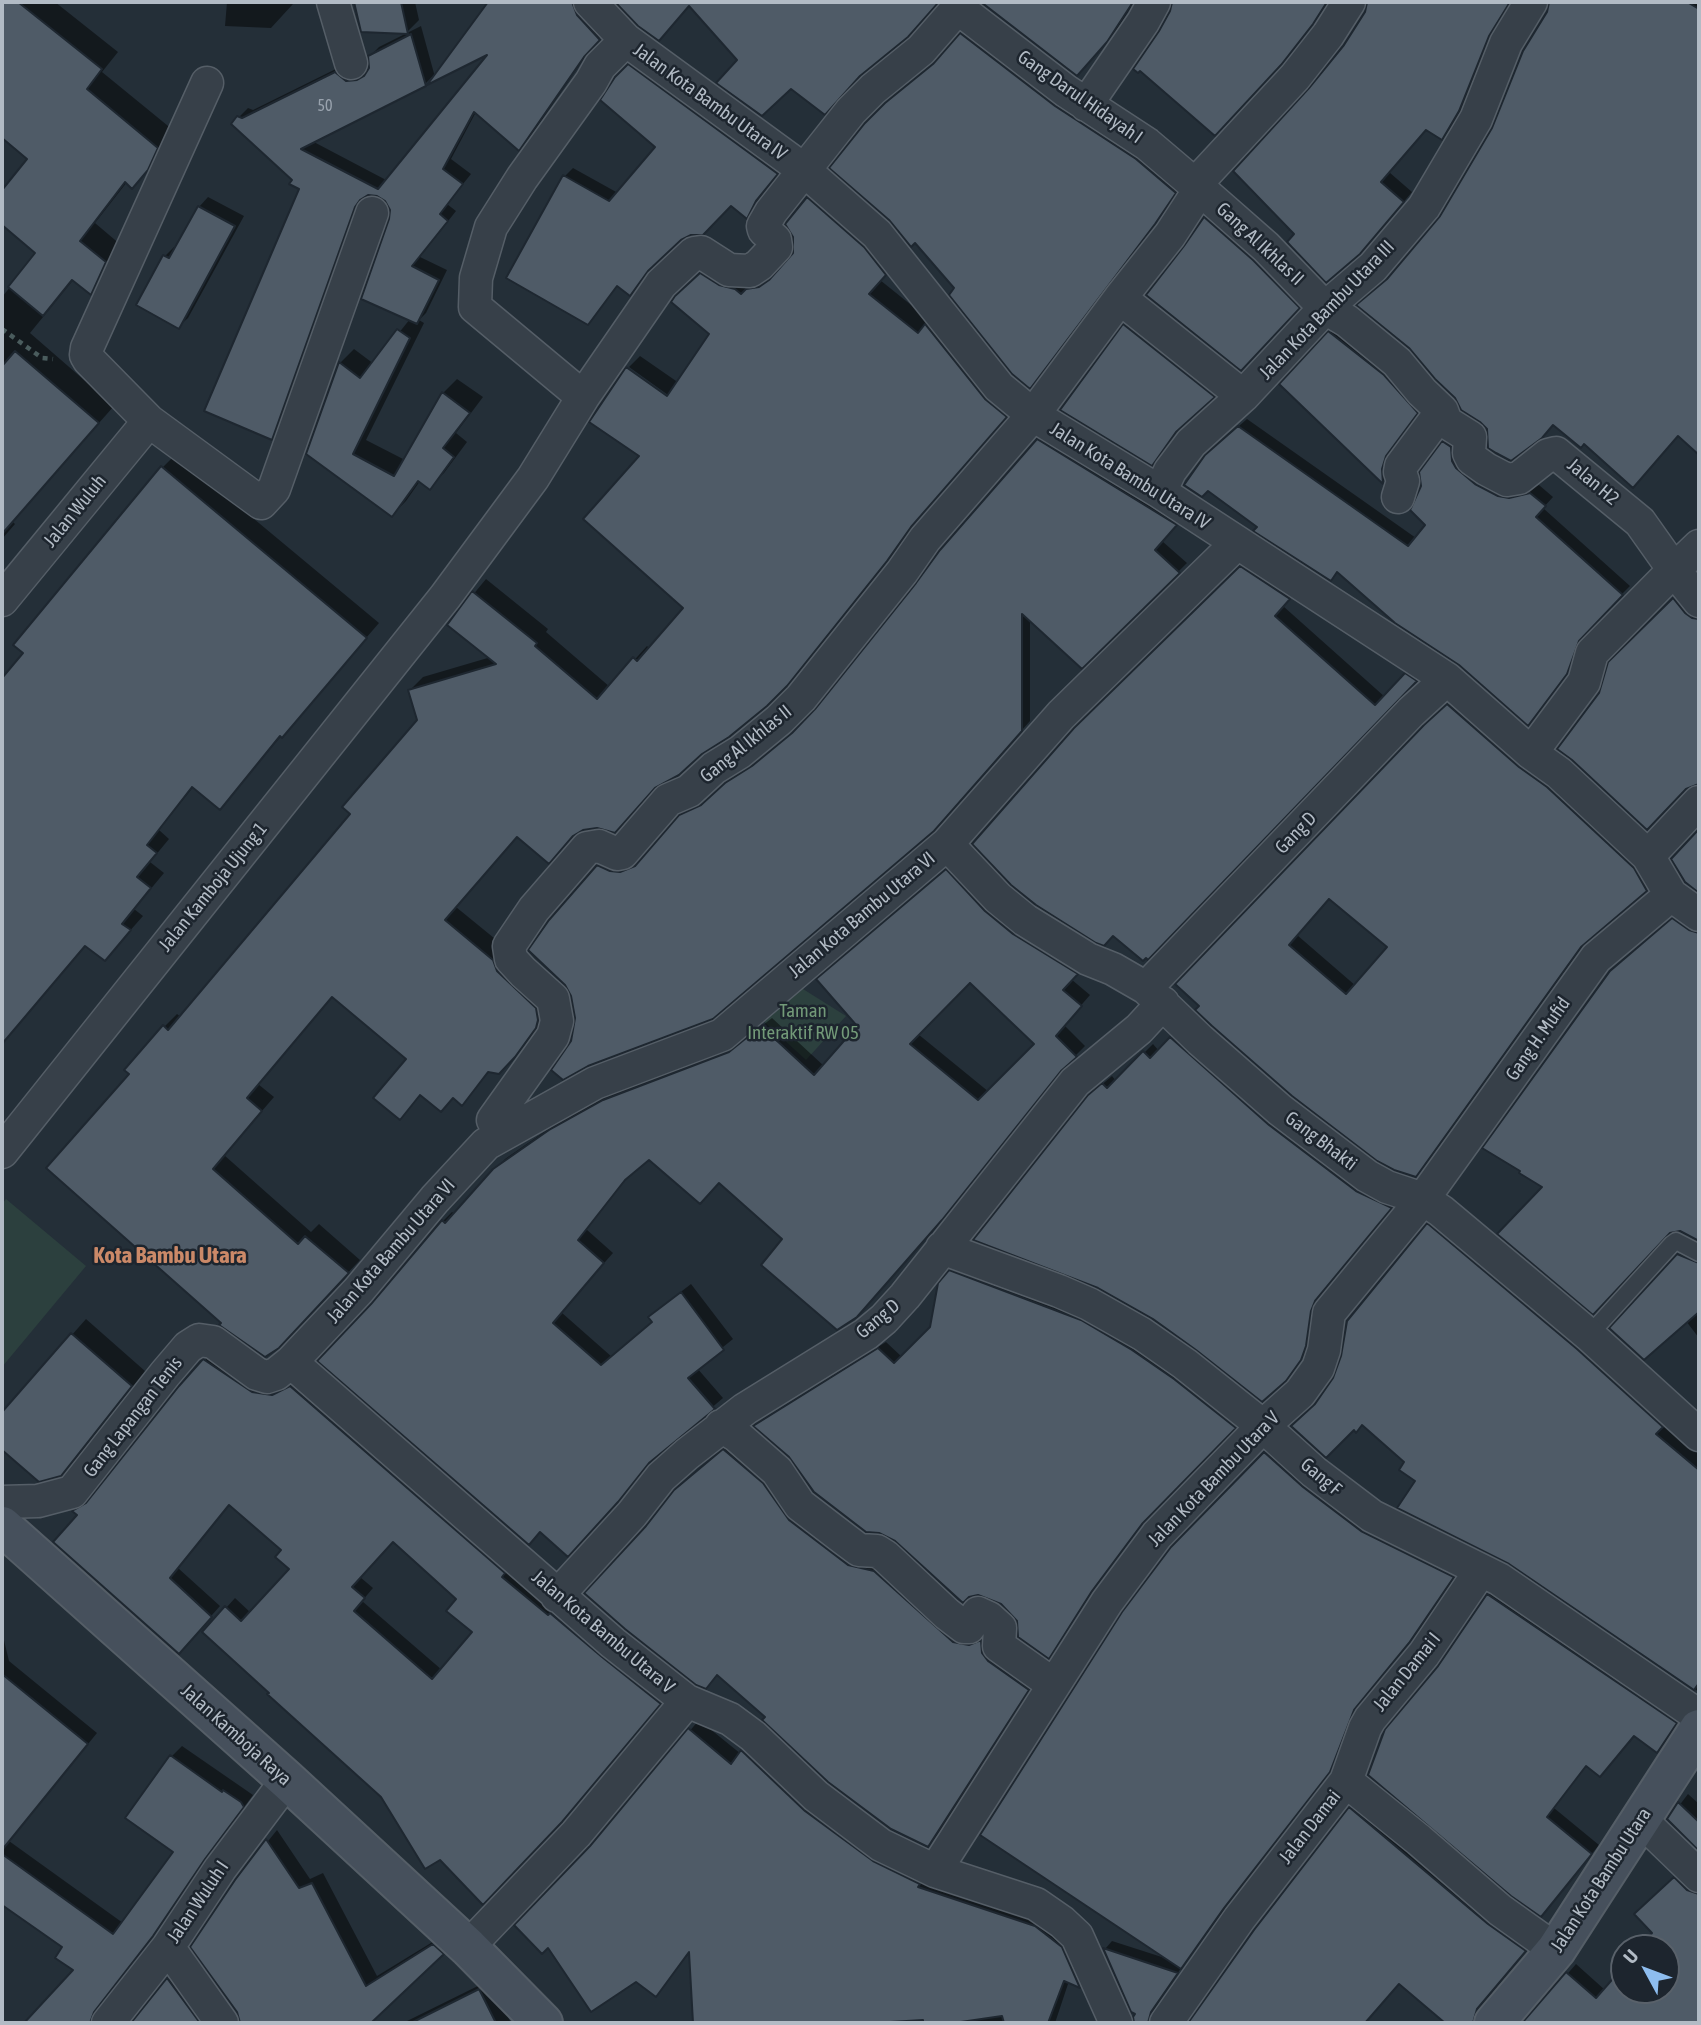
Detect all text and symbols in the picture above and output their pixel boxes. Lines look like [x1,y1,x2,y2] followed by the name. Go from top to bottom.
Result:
[629,39,791,165] street label: Jalan Kota Bambu Utara IV
[1013,45,1147,149] street label: Gang Darul Hidayah I
[317,96,333,116] house number: 50
[1212,198,1308,290] street label: Gang Al Ikhlas II
[1255,236,1399,384] street label: Jalan Kota Bambu Utara III
[1046,418,1214,534] street label: Jalan Kota Bambu Utara IV
[1562,454,1624,510] street label: Jalan H2
[39,470,111,552] street label: Jalan Wuluh
[696,700,796,788] street label: Gang Al Ikhlas II
[1271,807,1321,859] street label: Gang D
[154,818,272,956] street label: Jalan Kamboja Ujung 1
[784,847,940,983] street label: Jalan Kota Bambu Utara VI
[1501,993,1575,1085] street label: Gang H. Mufid
[747,1000,859,1044] park label: Taman Interaktif RW 05
[1281,1107,1361,1175] street label: Gang Bhakti
[322,1174,460,1328] street label: Jalan Kota Bambu Utara VI
[93,1242,247,1270] district label: Kota Bambu Utara
[852,1294,904,1344] street label: Gang D
[79,1352,187,1482] street label: Gang Lapangan Tenis
[1144,1407,1284,1551] street label: Jalan Kota Bambu Utara V
[1296,1453,1346,1501] street label: Gang F
[527,1566,679,1698] street label: Jalan Kota Bambu Utara V
[1368,1628,1446,1716] street label: Jalan Damai I
[176,1679,296,1791] street label: Jalan Kamboja Raya
[1274,1786,1346,1868] street label: Jalan Damai
[1546,1804,1656,1956] street label: Jalan Kota Bambu Utara
[162,1857,234,1947] street label: Jalan Wuluh I
[1610,1934,1680,2004] north arrow

